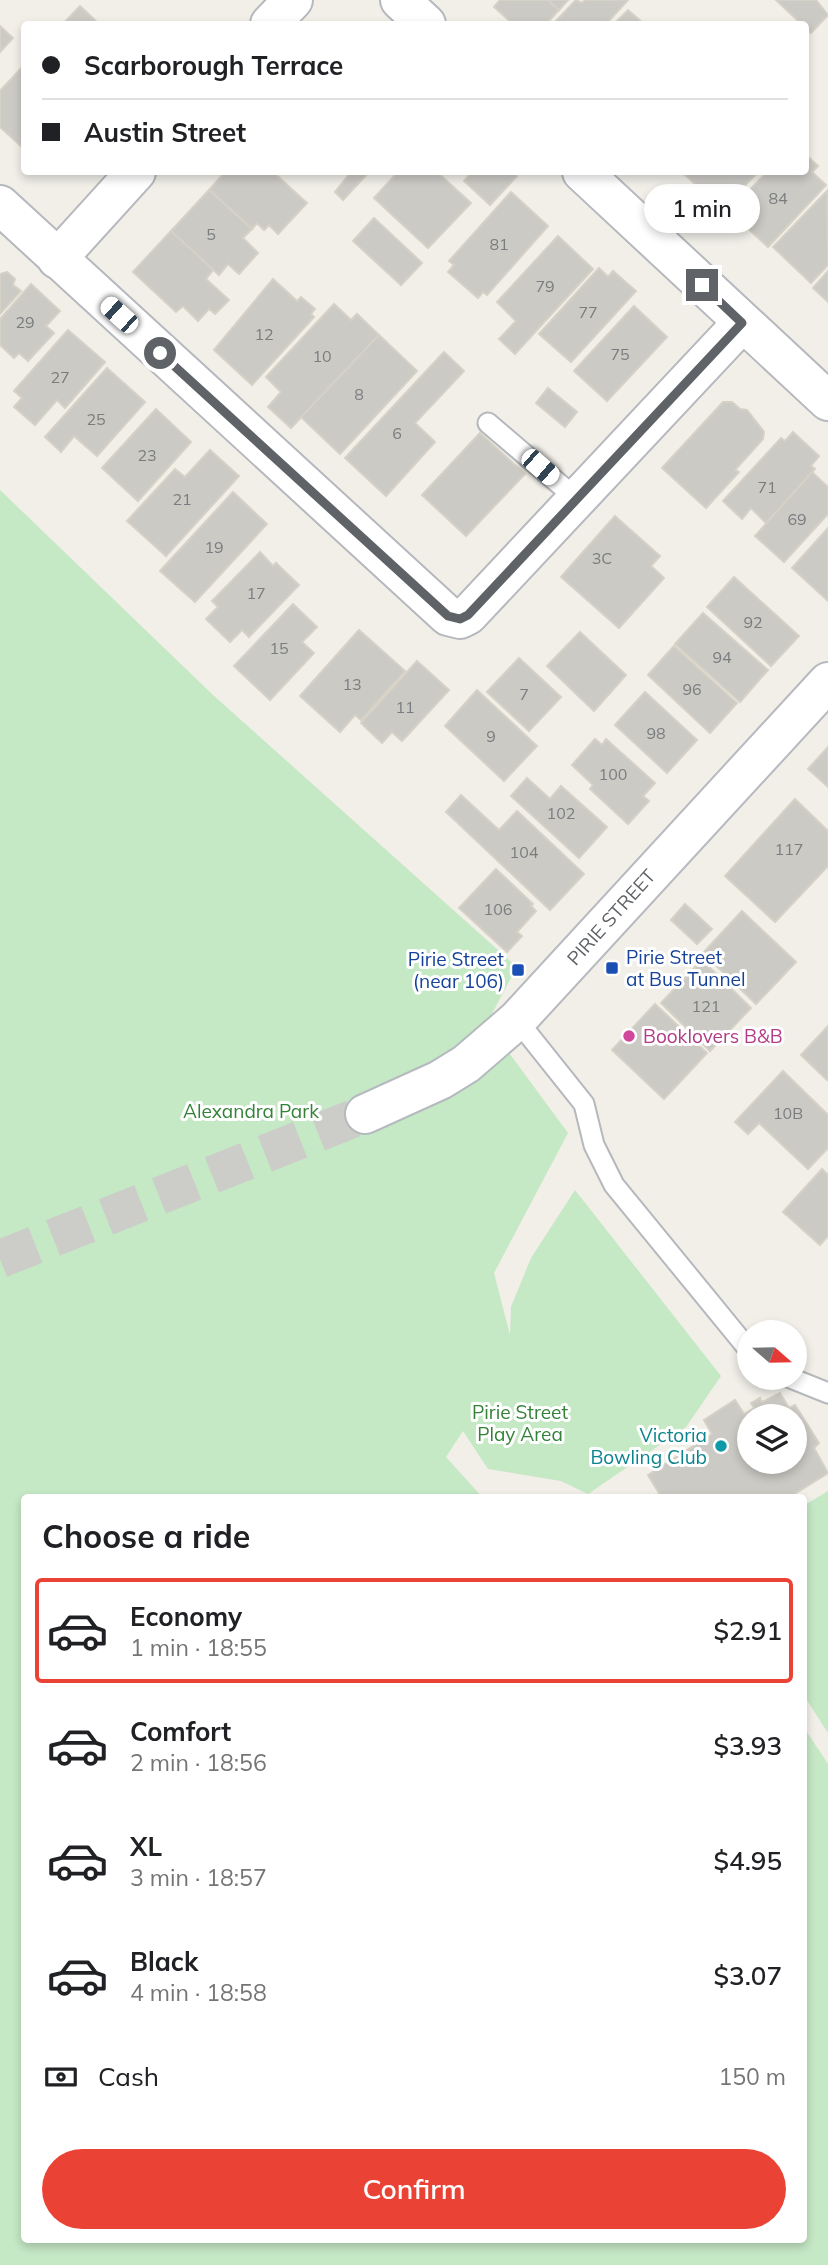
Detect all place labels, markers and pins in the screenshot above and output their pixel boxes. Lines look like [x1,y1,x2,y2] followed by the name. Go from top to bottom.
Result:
[626,945,745,991] place label: Pirie Street at Bus Tunnel
[408,947,504,993] place label: Pirie Street (near 106)
[604,960,620,976] marker: Pirie Street at Bus Tunnel
[510,962,526,978] marker: Pirie Street (near 106)
[643,1024,783,1048] place label: Booklovers B&B
[621,1028,637,1044] marker: Booklovers B&B
[590,1423,707,1469] place label: Victoria Bowling Club
[713,1438,729,1454] marker: Victoria Bowling Club

